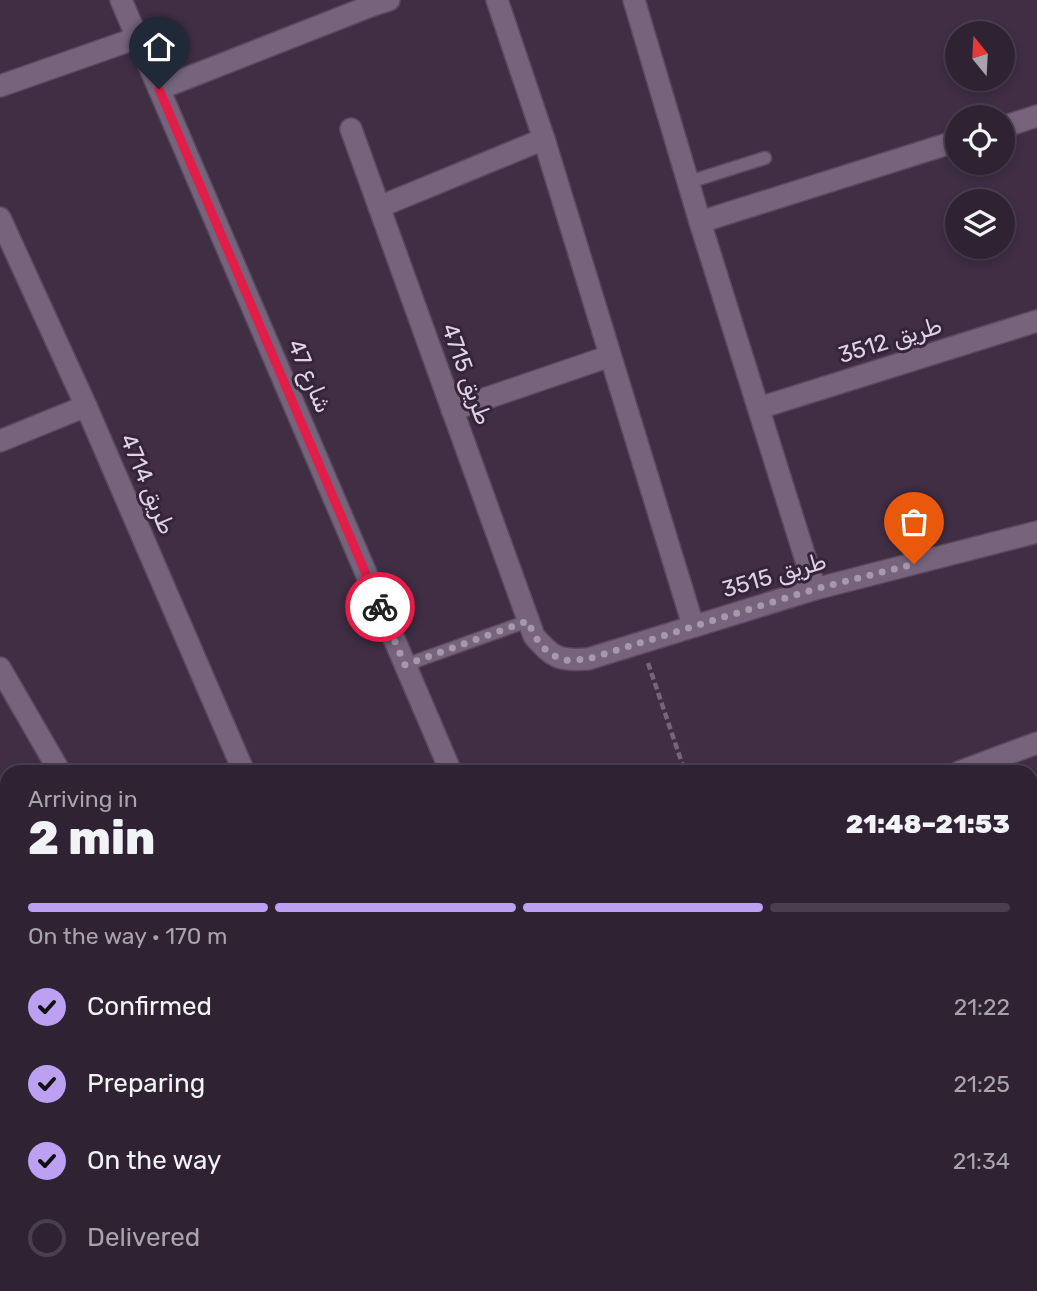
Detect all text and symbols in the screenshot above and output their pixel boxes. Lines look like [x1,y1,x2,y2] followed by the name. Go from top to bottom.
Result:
[129,17,189,89] pin
[945,21,1015,91] north arrow
[945,21,1015,259] map controls
[140,28,178,66] icon: home
[945,105,1015,175] button: locate
[945,189,1015,259] button: layers
[835,311,945,369] street label: طريق 3512
[436,319,498,429] street label: طريق 4715
[280,335,338,418] street label: شارع 47
[114,430,182,538] street label: طريق 4714
[884,492,944,564] pin
[895,503,933,541] icon: bag
[719,547,829,603] street label: طريق 3515
[345,572,415,642] courier
[361,588,399,626] icon: bike
[28,785,138,813] text: Arriving in
[846,809,1010,840] text: 21:48–21:53
[28,811,155,866] text: 2 min
[28,922,227,950] text: On the way · 170 m
[28,988,66,1026] icon: check
[87,991,212,1022] text: Confirmed
[954,993,1010,1021] text: 21:22
[28,1065,66,1103] icon: check
[87,1068,205,1099] text: Preparing
[954,1070,1010,1098] text: 21:25
[28,1142,66,1180] icon: check
[87,1145,221,1176] text: On the way
[953,1147,1010,1175] text: 21:34
[87,1222,200,1253] text: Delivered

